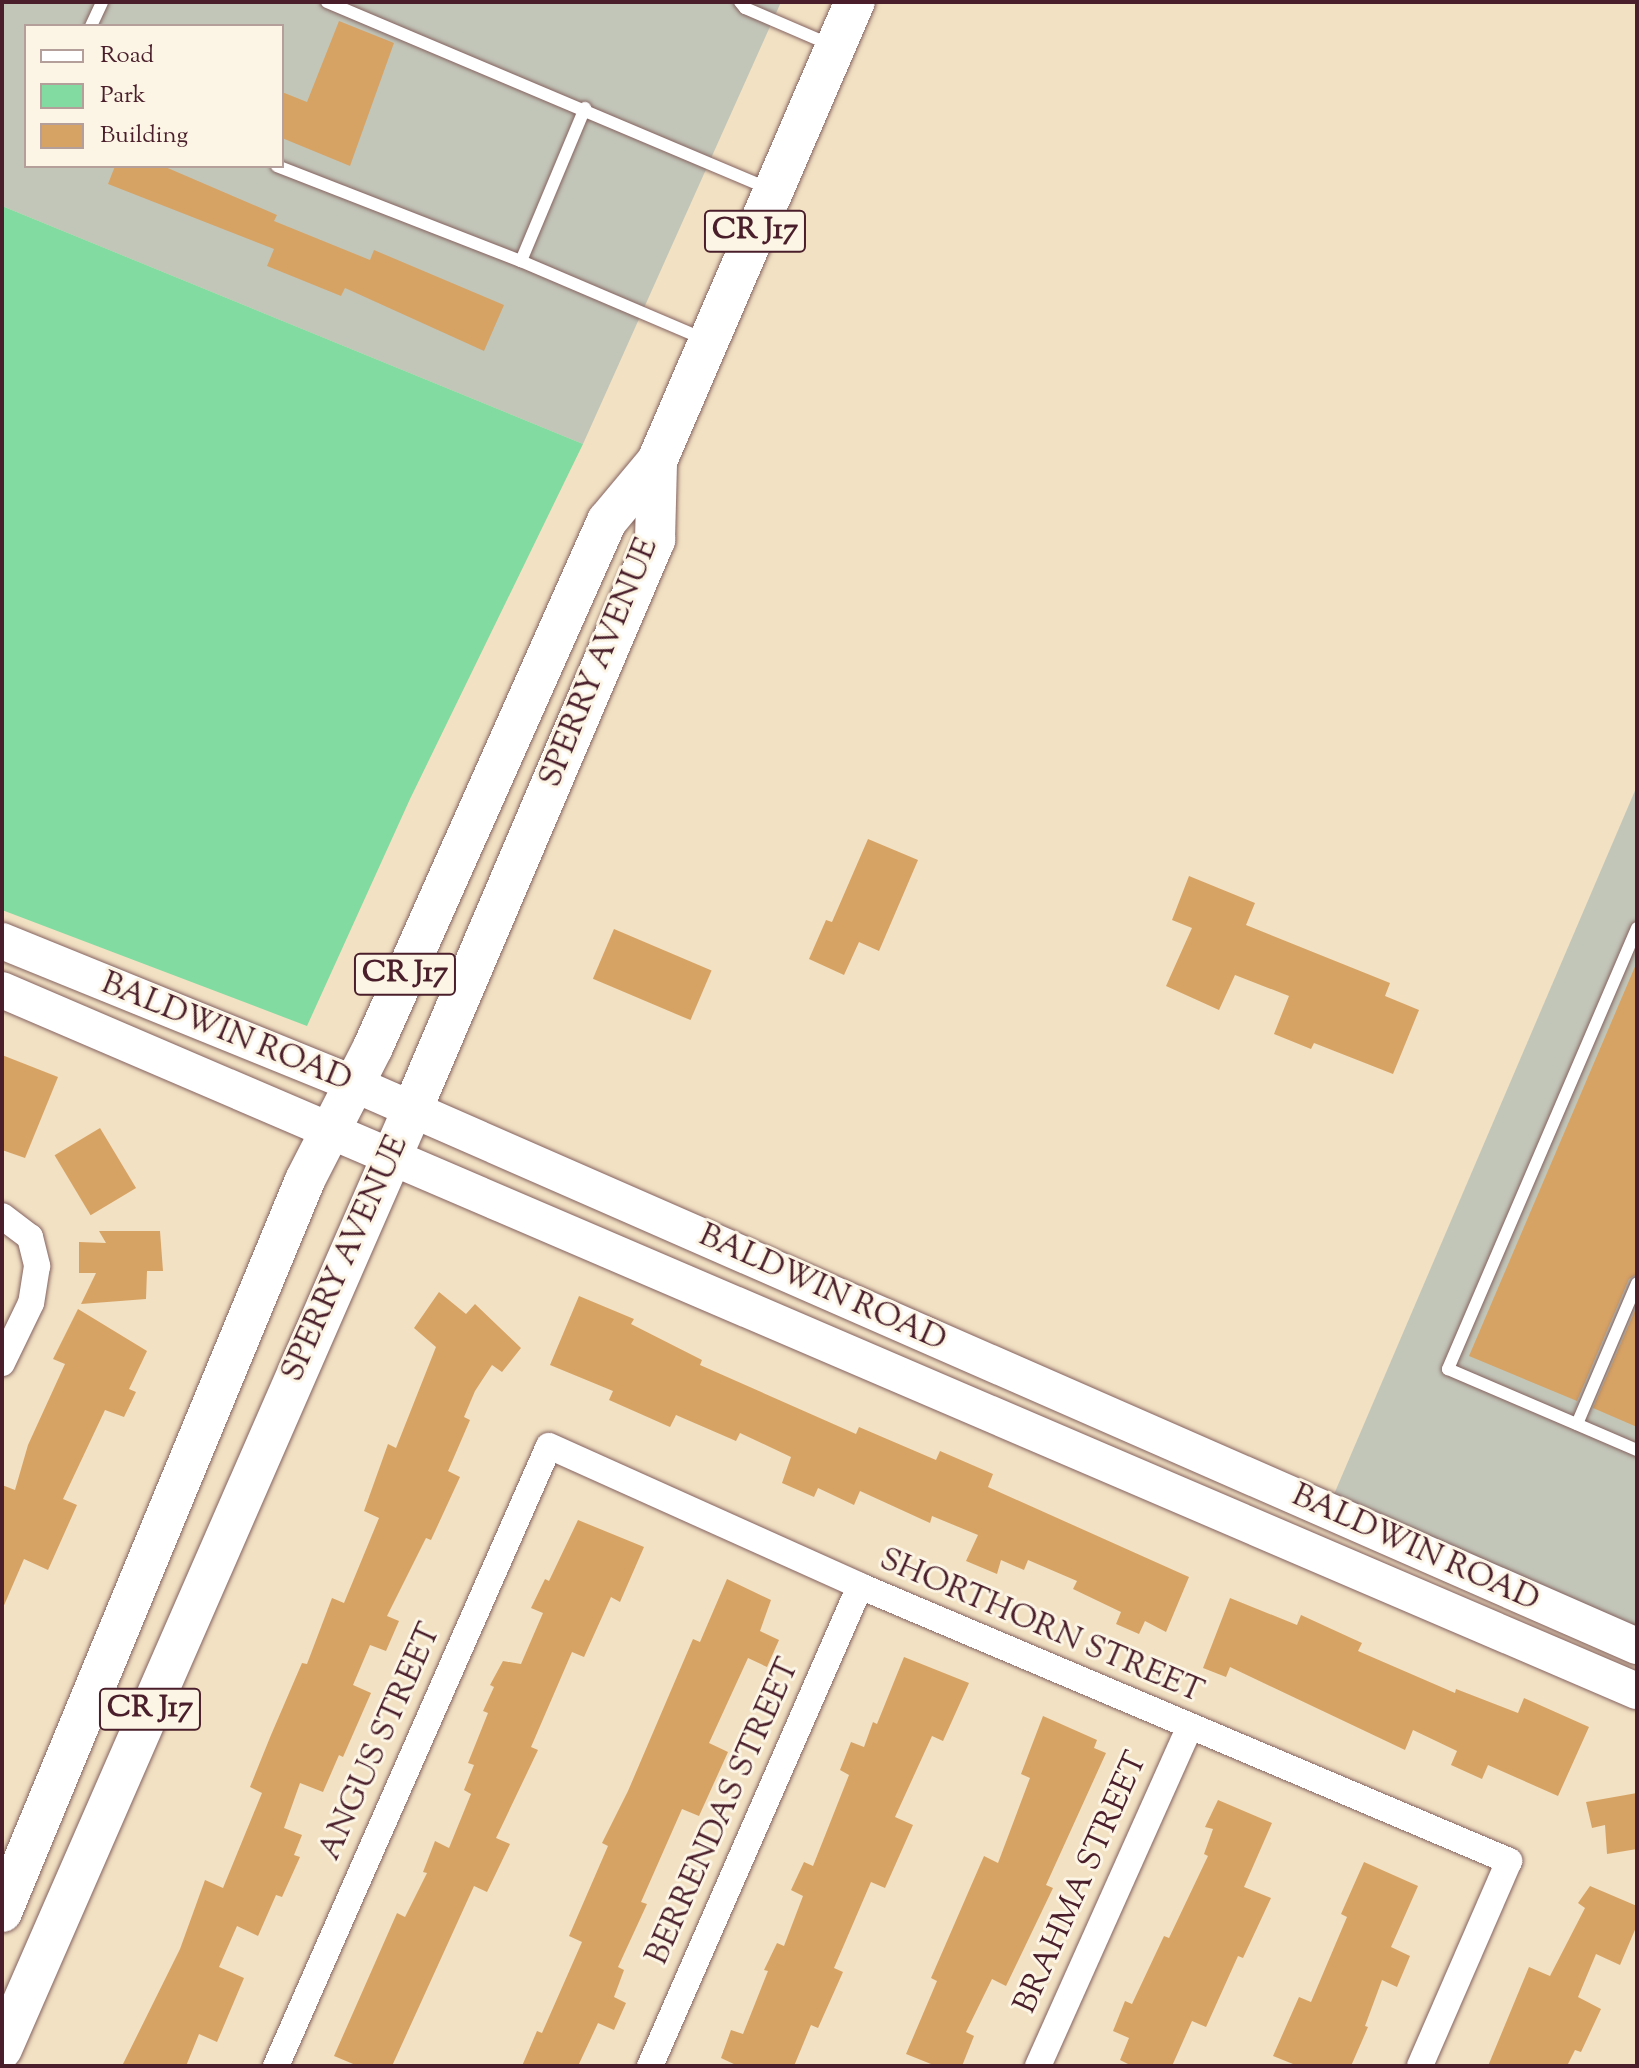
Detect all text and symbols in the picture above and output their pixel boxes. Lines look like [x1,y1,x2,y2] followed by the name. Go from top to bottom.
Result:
[24,24,284,168] legend
[100,39,154,73] text: Road
[100,79,146,113] text: Park
[100,119,188,153] text: Building
[703,205,807,257] road number: CR J17
[532,533,668,793] street label: SPERRY AVENUE
[353,948,457,1000] road number: CR J17
[95,965,357,1101] street label: BALDWIN ROAD
[274,1130,418,1388] street label: SPERRY AVENUE
[692,1217,952,1361] street label: BALDWIN ROAD
[1285,1477,1545,1621] street label: BALDWIN ROAD
[873,1541,1209,1713] street label: SHORTHORN STREET
[312,1618,450,1866] street label: ANGUS STREET
[639,1653,809,1971] street label: BERRENDAS STREET
[98,1683,202,1735] road number: CR J17
[1007,1746,1157,2020] street label: BRAHMA STREET

